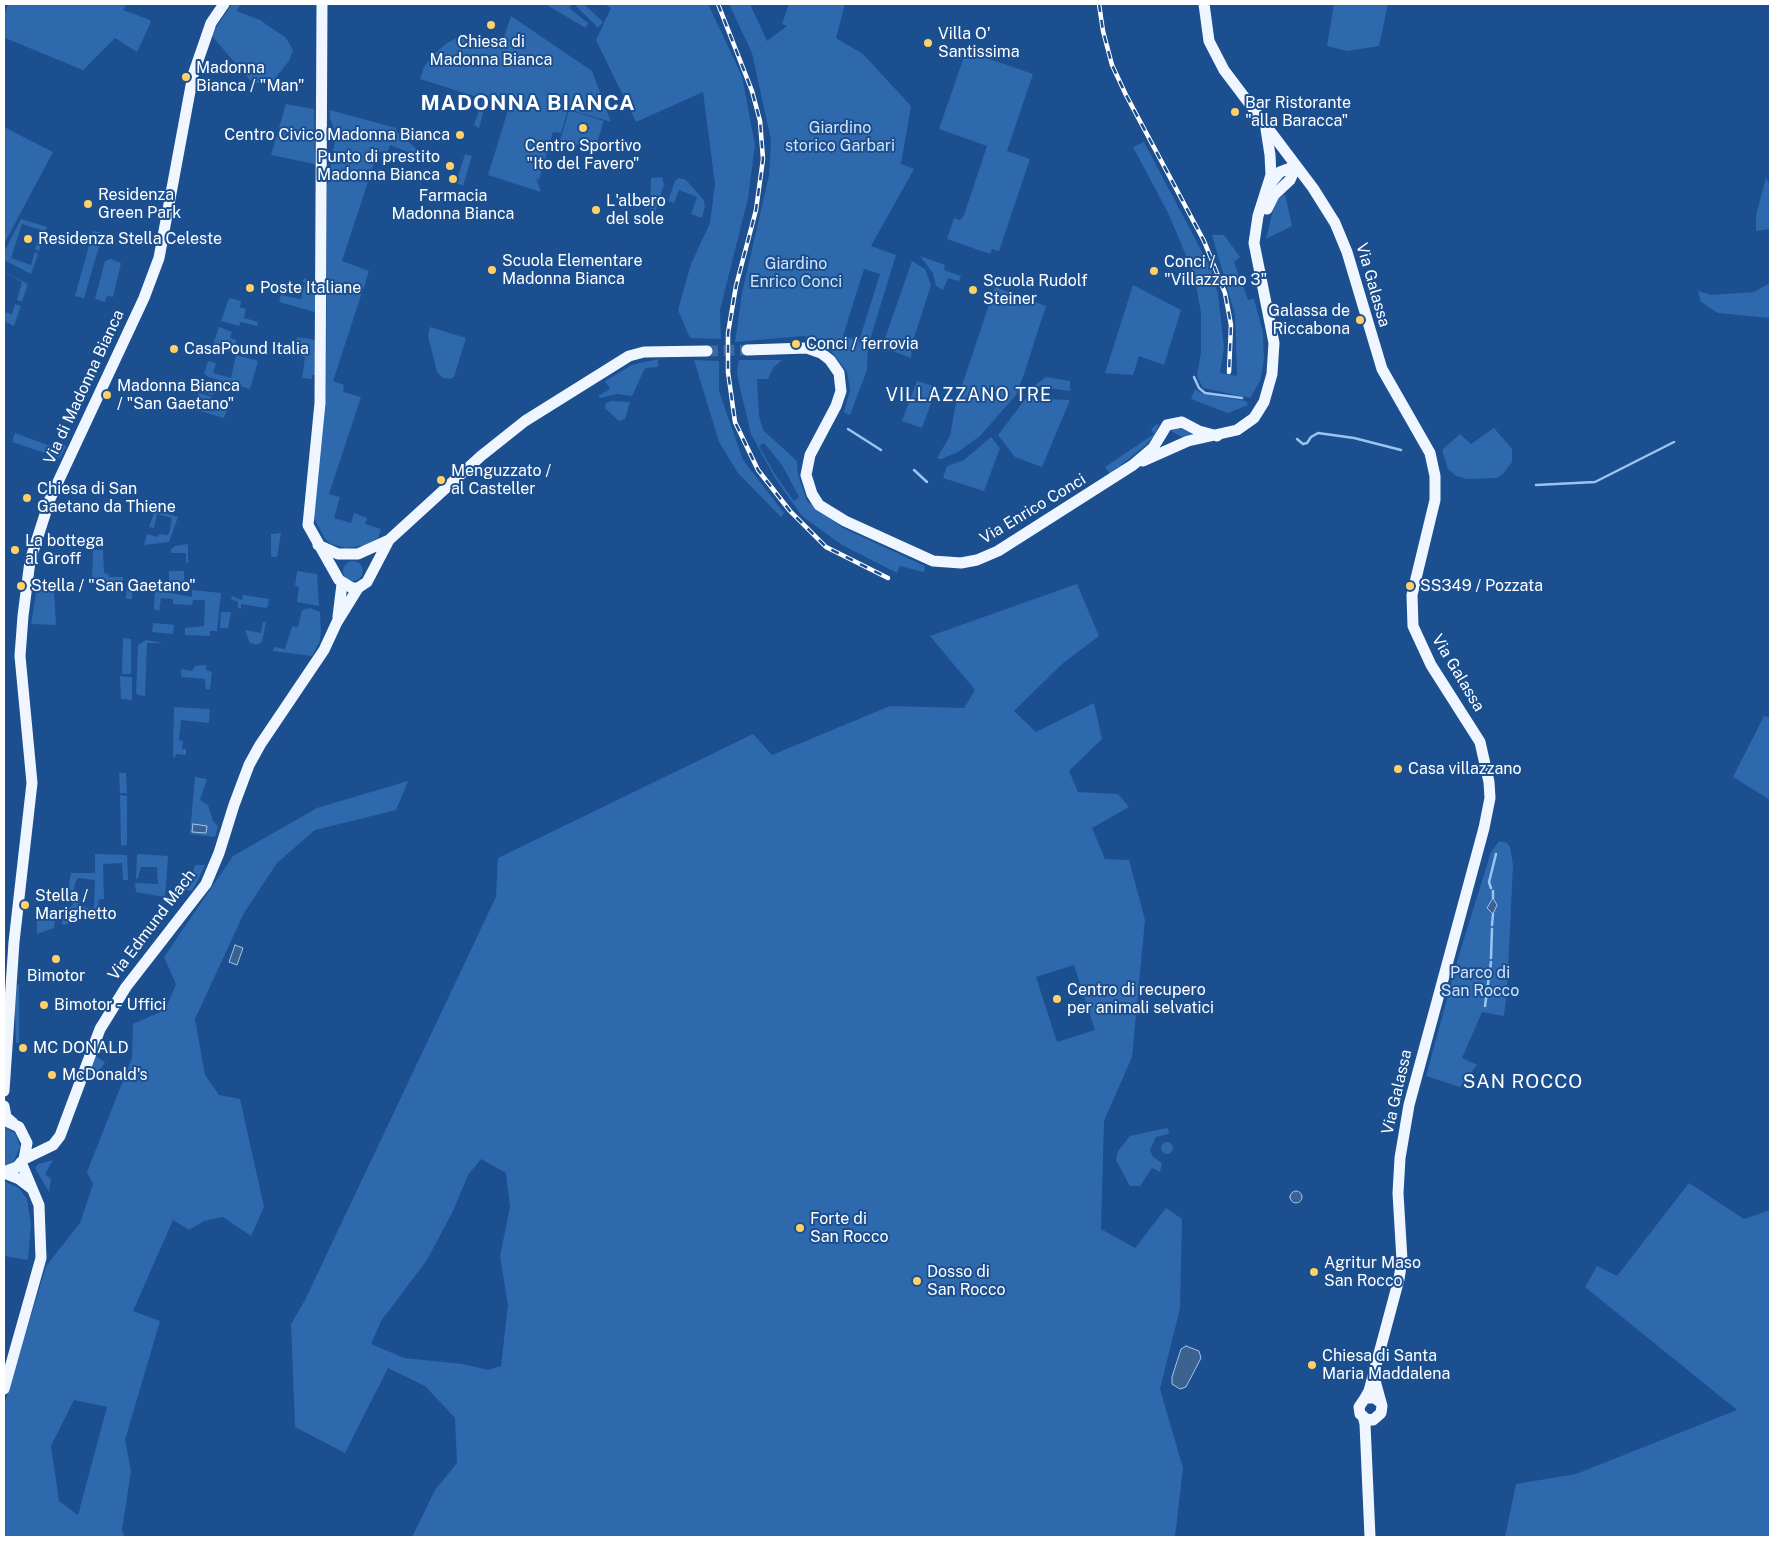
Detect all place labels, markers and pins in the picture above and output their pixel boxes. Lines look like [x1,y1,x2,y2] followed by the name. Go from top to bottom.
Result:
[485,19,497,31] marker: Chiesa di Madonna Bianca
[938,24,1019,62] place label: Villa O' Santissima
[430,32,552,70] place label: Chiesa di Madonna Bianca
[922,37,934,49] marker: Villa O' Santissima
[196,58,305,96] place label: Madonna Bianca / "Man"
[180,71,192,83] marker: Madonna Bianca / "Man"
[1245,93,1351,131] place label: Bar Ristorante "alla Baracca"
[1229,106,1241,118] marker: Bar Ristorante "alla Baracca"
[577,122,589,134] marker: Centro Sportivo "Ito del Favero"
[224,125,450,145] place label: Centro Civico Madonna Bianca
[454,129,466,141] marker: Centro Civico Madonna Bianca
[525,136,641,174] place label: Centro Sportivo "Ito del Favero"
[317,147,440,185] place label: Punto di prestito Madonna Bianca
[444,160,456,172] marker: Punto di prestito Madonna Bianca
[447,173,459,185] marker: Farmacia Madonna Bianca
[98,185,181,223] place label: Residenza Green Park
[392,186,514,224] place label: Farmacia Madonna Bianca
[606,191,666,229] place label: L'albero del sole
[82,198,94,210] marker: Residenza Green Park
[590,204,602,216] marker: L'albero del sole
[38,229,222,249] place label: Residenza Stella Celeste
[22,233,34,245] marker: Residenza Stella Celeste
[502,251,642,289] place label: Scuola Elementare Madonna Bianca
[1164,252,1267,290] place label: Conci / "Villazzano 3"
[486,264,498,276] marker: Scuola Elementare Madonna Bianca
[1148,265,1160,277] marker: Conci / "Villazzano 3"
[983,271,1088,309] place label: Scuola Rudolf Steiner
[260,278,361,298] place label: Poste Italiane
[244,282,256,294] marker: Poste Italiane
[967,284,979,296] marker: Scuola Rudolf Steiner
[1268,301,1350,339] place label: Galassa de Riccabona
[1354,314,1366,326] marker: Galassa de Riccabona
[806,334,919,354] place label: Conci / ferrovia
[790,338,802,350] marker: Conci / ferrovia
[184,339,309,359] place label: CasaPound Italia
[168,343,180,355] marker: CasaPound Italia
[117,376,240,414] place label: Madonna Bianca / "San Gaetano"
[101,389,113,401] marker: Madonna Bianca / "San Gaetano"
[451,461,551,499] place label: Menguzzato / al Casteller
[435,474,447,486] marker: Menguzzato / al Casteller
[37,479,176,517] place label: Chiesa di San Gaetano da Thiene
[21,492,33,504] marker: Chiesa di San Gaetano da Thiene
[25,531,104,569] place label: La bottega al Groff
[9,544,21,556] marker: La bottega al Groff
[31,576,196,596] place label: Stella / "San Gaetano"
[1420,576,1543,596] place label: SS349 / Pozzata
[15,580,27,592] marker: Stella / "San Gaetano"
[1404,580,1416,592] marker: SS349 / Pozzata
[1408,759,1522,779] place label: Casa villazzano
[1392,763,1404,775] marker: Casa villazzano
[35,886,117,924] place label: Stella / Marighetto
[19,899,31,911] marker: Stella / Marighetto
[50,953,62,965] marker: Bimotor
[27,966,85,986] place label: Bimotor
[1067,980,1214,1018] place label: Centro di recupero per animali selvatici
[1051,993,1063,1005] marker: Centro di recupero per animali selvatici
[54,995,166,1015] place label: Bimotor - Uffici
[38,999,50,1011] marker: Bimotor - Uffici
[33,1038,129,1058] place label: MC DONALD
[17,1042,29,1054] marker: MC DONALD
[62,1065,148,1085] place label: McDonald's
[46,1069,58,1081] marker: McDonald's
[810,1209,889,1247] place label: Forte di San Rocco
[794,1222,806,1234] marker: Forte di San Rocco
[1324,1253,1421,1291] place label: Agritur Maso San Rocco
[927,1262,1006,1300] place label: Dosso di San Rocco
[1308,1266,1320,1278] marker: Agritur Maso San Rocco
[911,1275,923,1287] marker: Dosso di San Rocco
[1322,1346,1450,1384] place label: Chiesa di Santa Maria Maddalena
[1306,1359,1318,1371] marker: Chiesa di Santa Maria Maddalena

